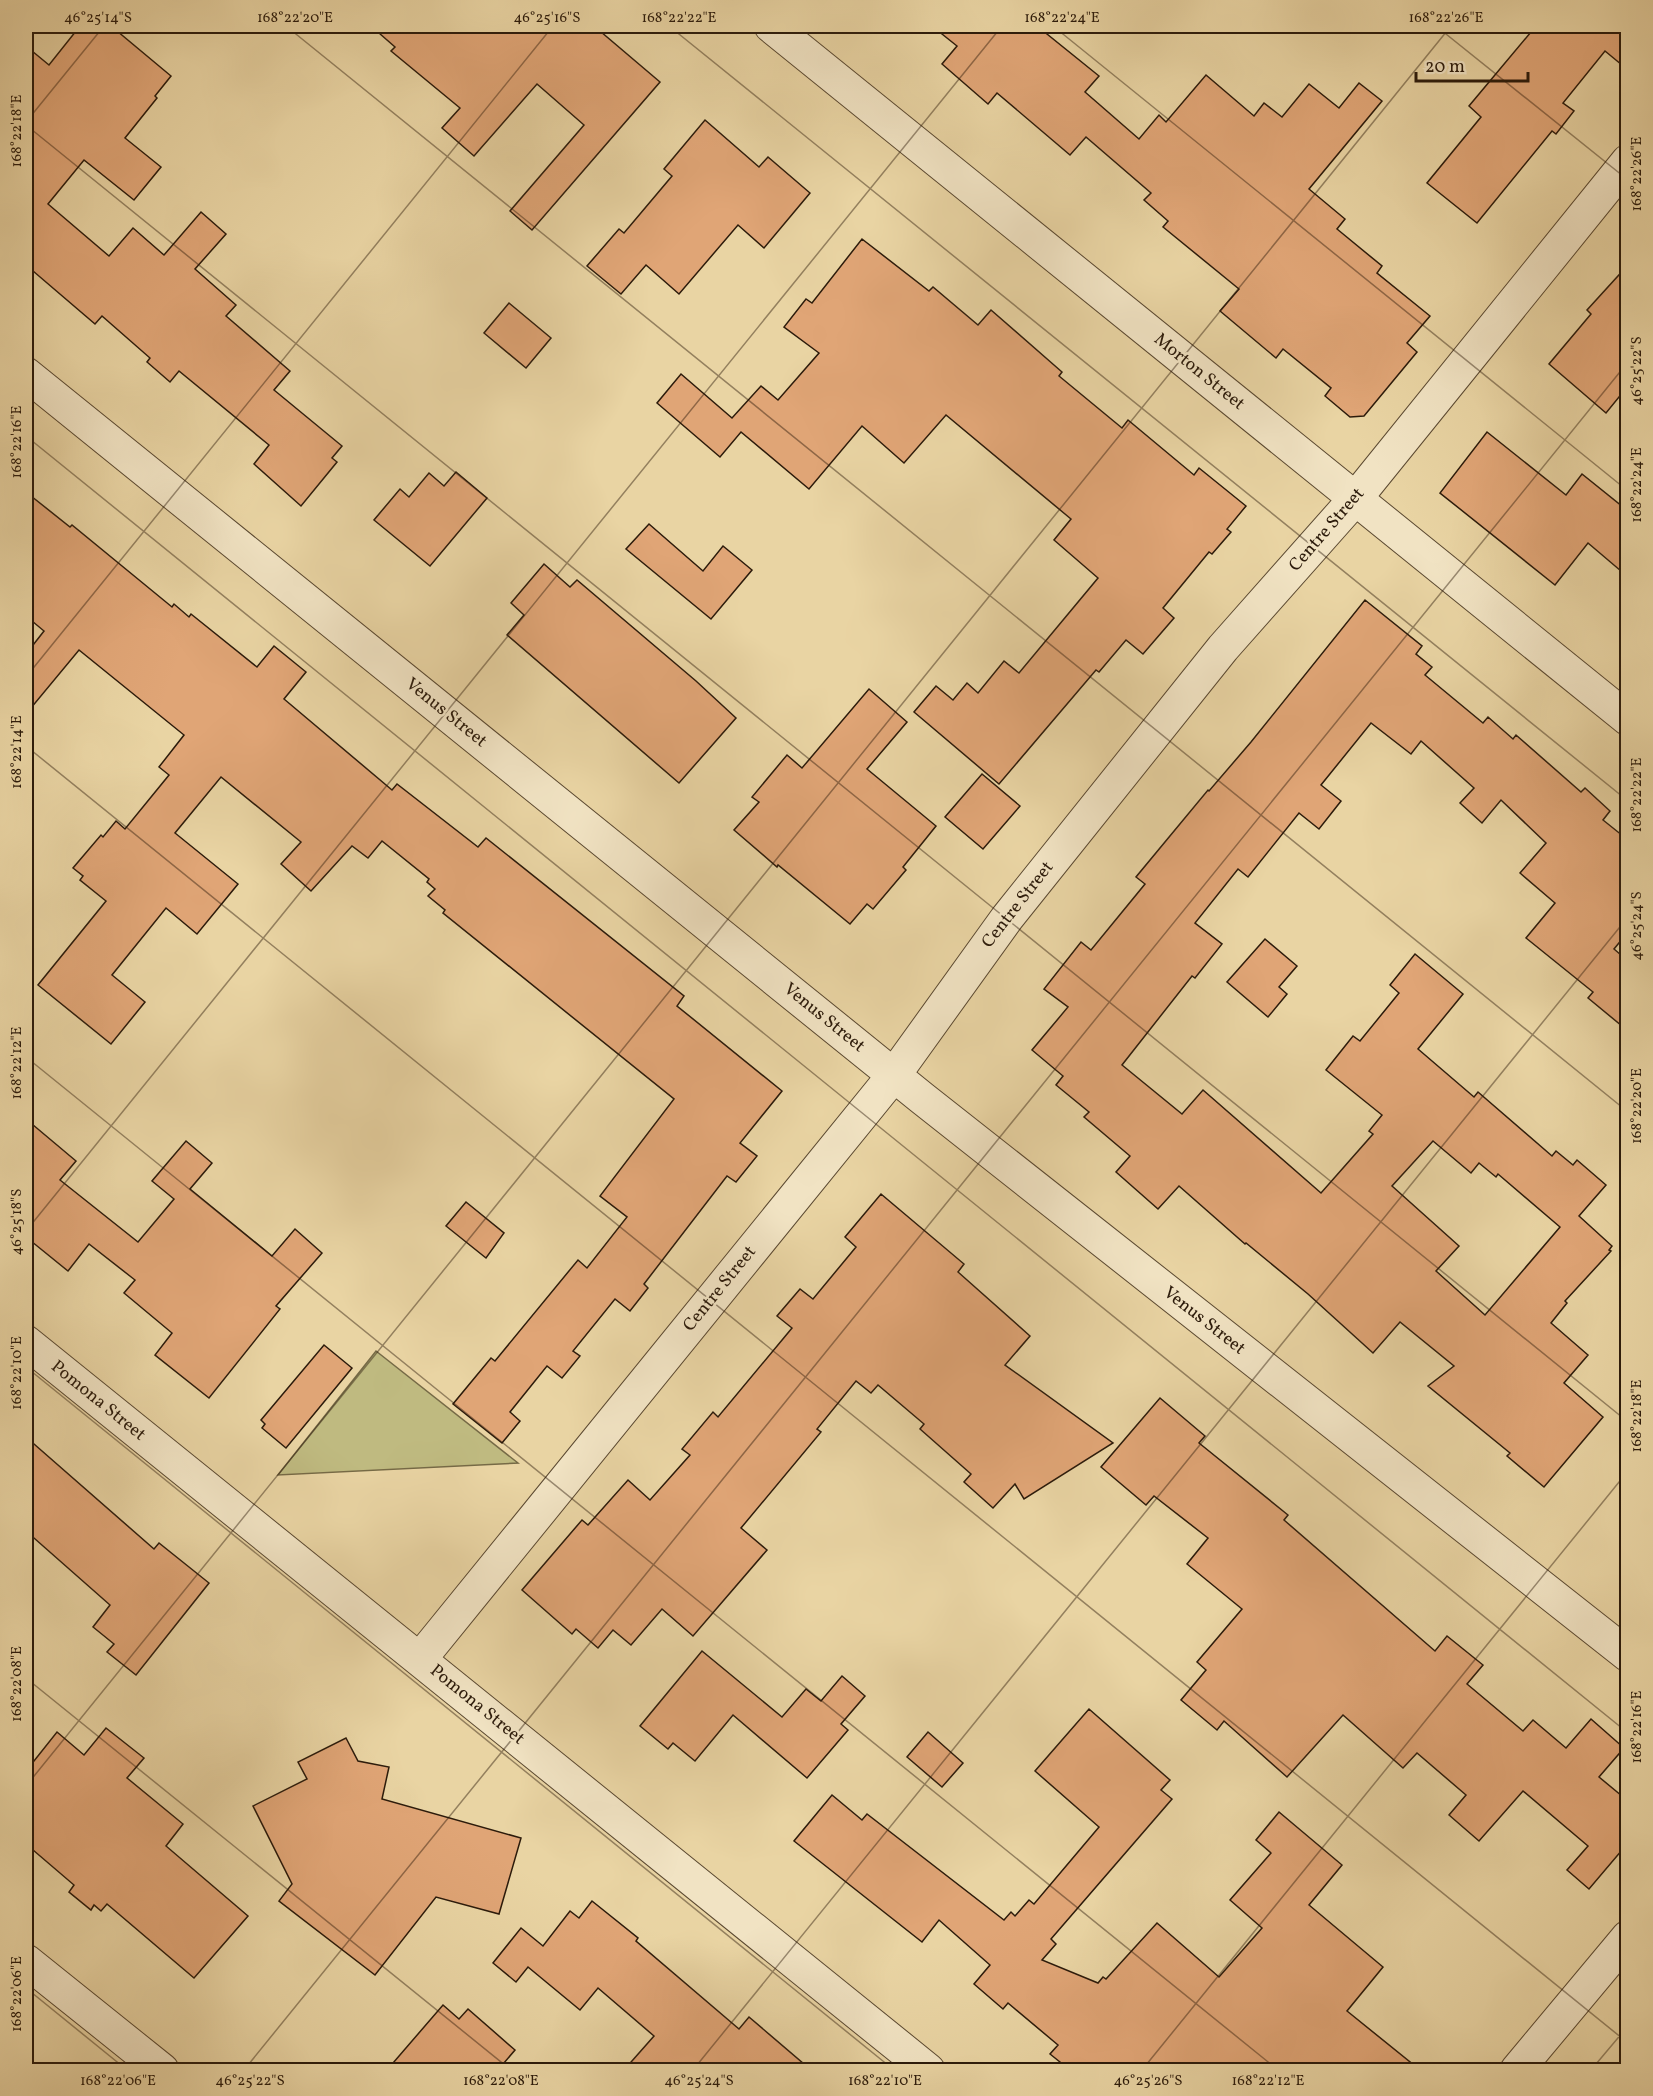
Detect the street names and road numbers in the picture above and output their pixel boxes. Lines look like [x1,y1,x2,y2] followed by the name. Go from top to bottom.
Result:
[1148,327,1250,417] street label: Morton Street
[1283,482,1371,578] street label: Centre Street
[400,672,492,754] street label: Venus Street
[976,856,1060,954] street label: Centre Street
[778,977,870,1059] street label: Venus Street
[677,1241,763,1337] street label: Centre Street
[1157,1281,1251,1361] street label: Venus Street
[45,1355,151,1447] street label: Pomona Street
[424,1659,530,1751] street label: Pomona Street

